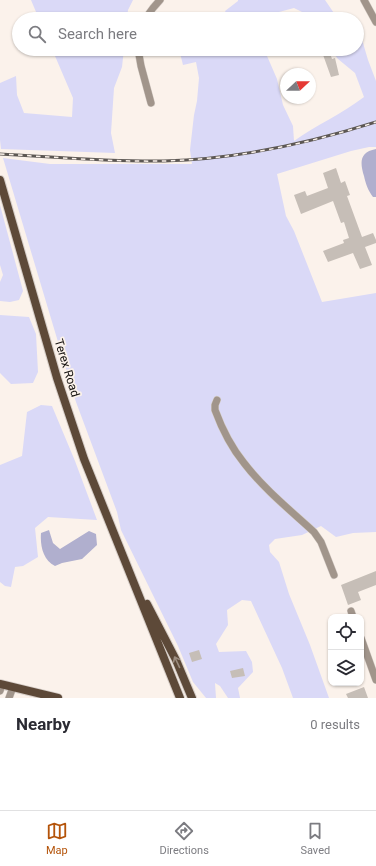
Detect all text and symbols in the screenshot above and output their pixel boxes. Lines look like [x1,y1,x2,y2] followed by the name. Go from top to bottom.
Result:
[12,12,364,56] search box
[26,23,48,45] icon: search
[58,25,137,43] text: Search here
[280,68,316,104] north arrow
[52,337,82,399] street label: Terex Road
[328,614,364,686] map controls
[328,614,364,650] button: locate
[328,650,364,686] button: layers
[173,657,180,669] one-way arrow
[16,714,71,734] text: Nearby
[310,717,360,732] text: 0 results
[46,820,68,857] tab: Map
[159,820,209,857] tab: Directions
[300,820,330,857] tab: Saved

